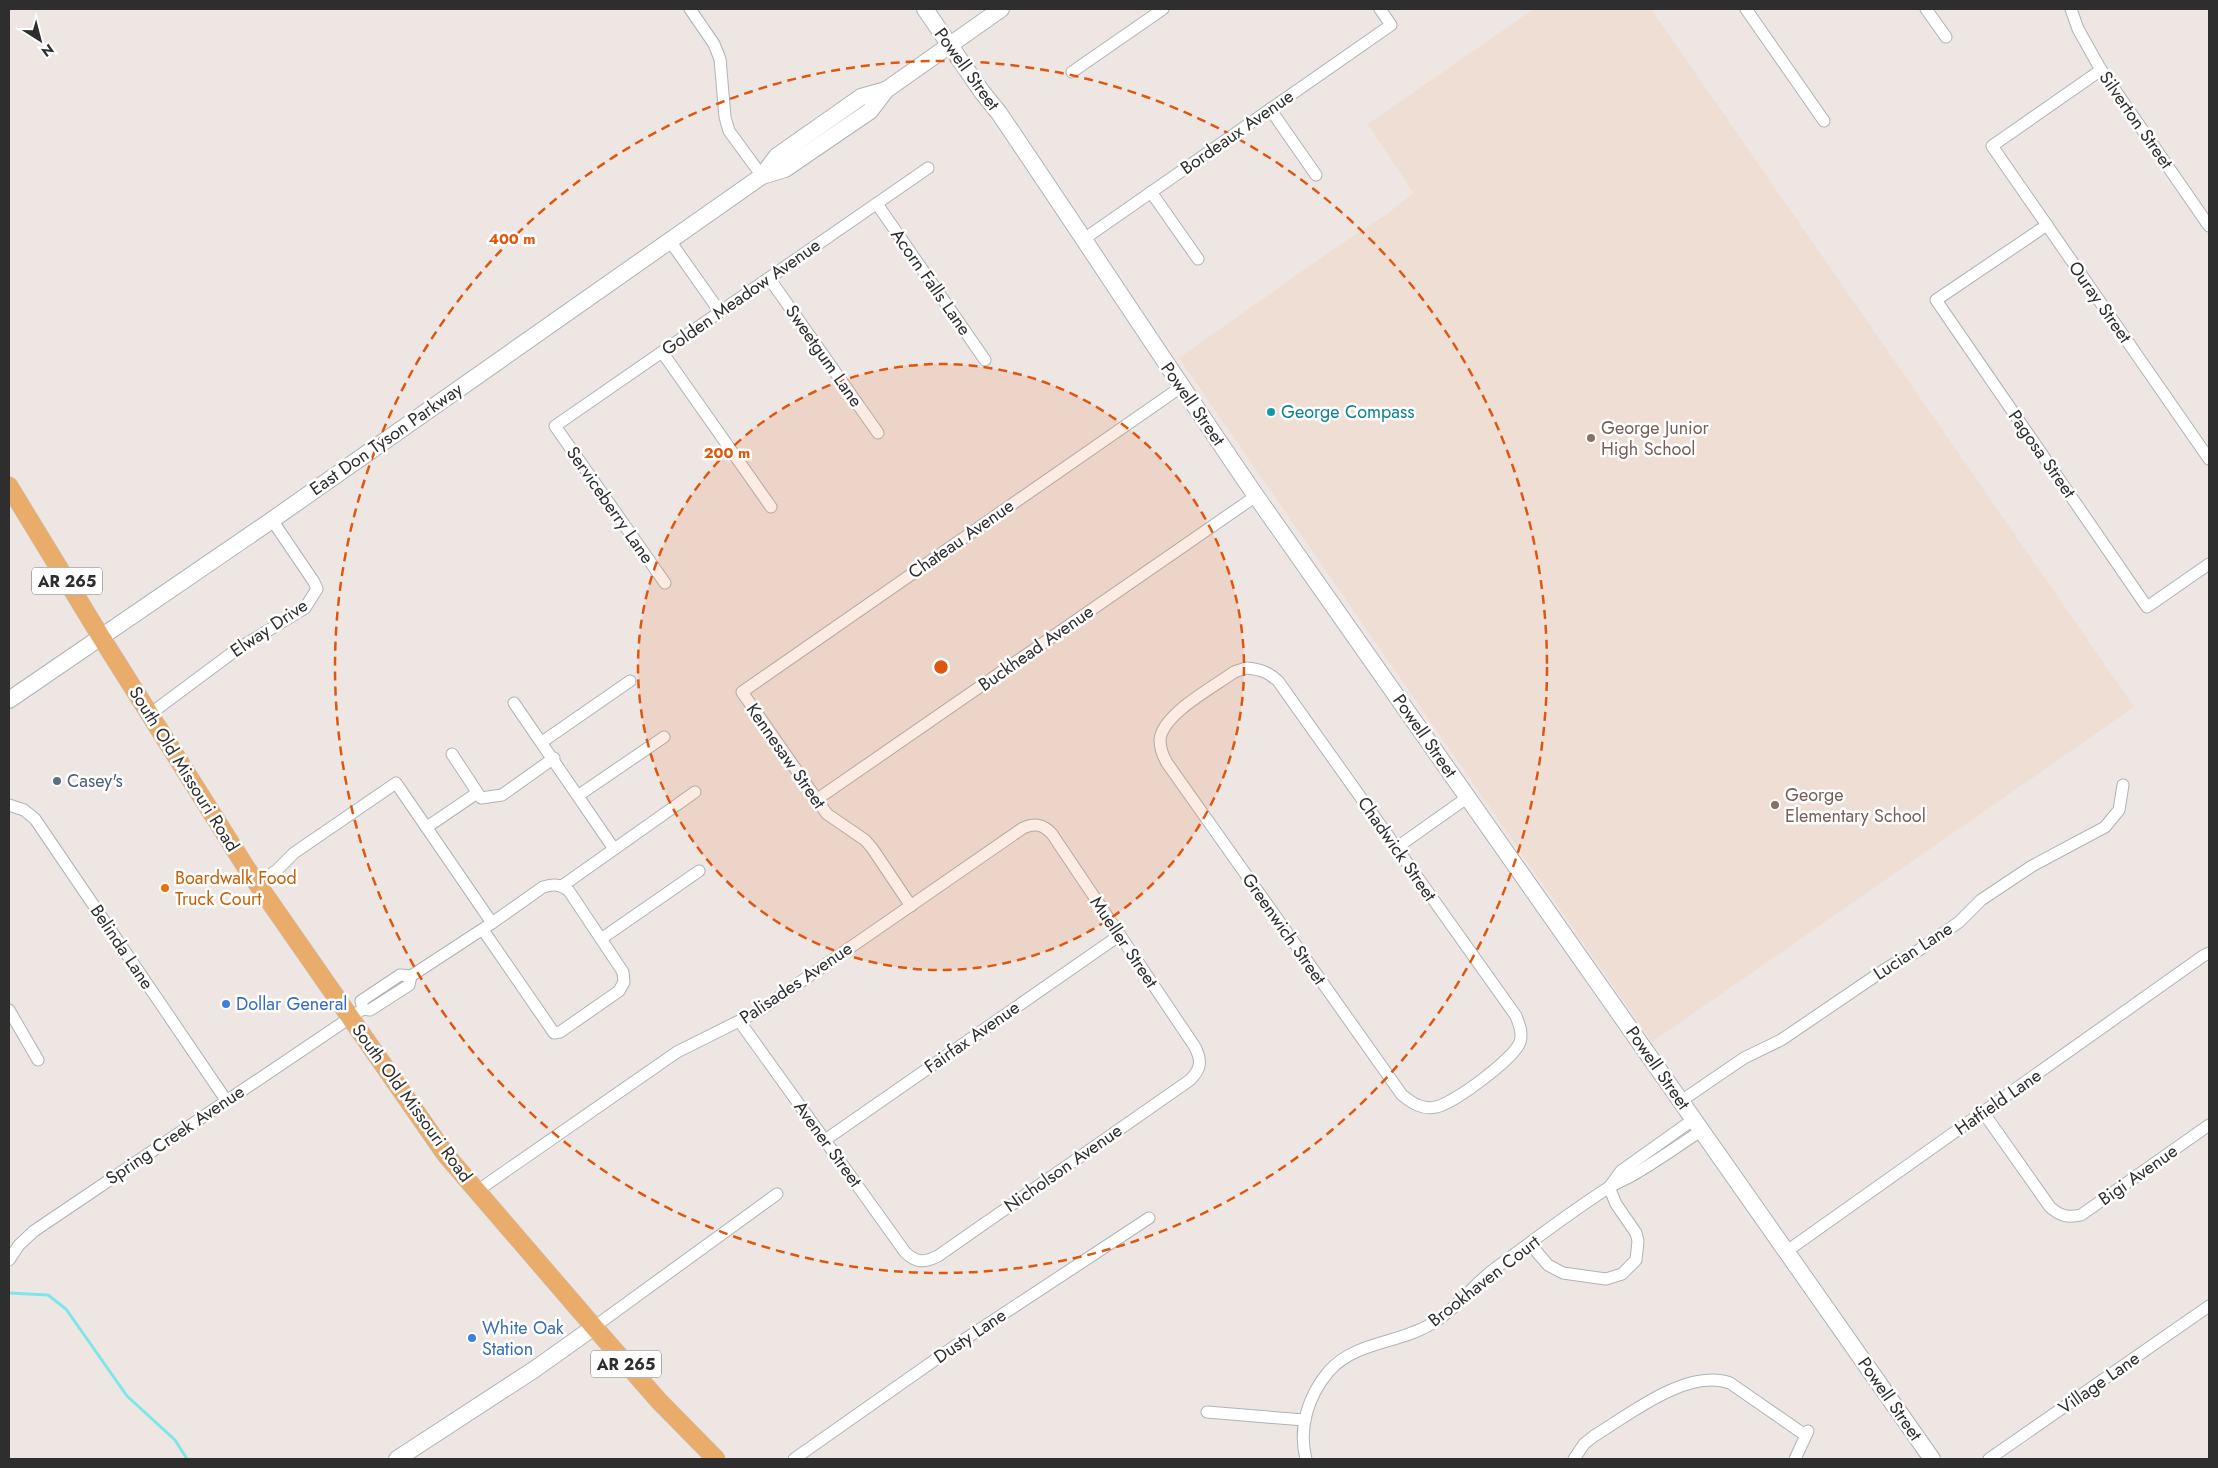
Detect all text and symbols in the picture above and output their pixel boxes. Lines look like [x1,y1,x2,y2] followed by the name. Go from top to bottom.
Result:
[15,15,65,65] north arrow
[928,22,1006,116] street label: Powell Street
[37,39,58,62] text: N
[2093,66,2180,175] street label: Silverton Street
[1175,83,1299,181] street label: Bordeaux Avenue
[885,223,977,341] street label: Acorn Falls Lane
[488,228,536,250] text: 400 m
[656,232,826,362] street label: Golden Meadow Avenue
[2062,256,2138,349] street label: Ouray Street
[779,300,869,412] street label: Sweetgum Lane
[1155,357,1232,452] street label: Powell Street
[304,376,468,502] street label: East Don Tyson Parkway
[1281,399,1415,425] place label: George Compass
[2002,405,2082,504] street label: Pagosa Street
[1265,406,1277,418] marker: George Compass
[1601,415,1710,462] place label: George Junior High School
[1585,432,1597,444] marker: George Junior High School
[560,441,660,569] street label: Serviceberry Lane
[704,442,750,464] text: 200 m
[903,493,1019,585] street label: Chateau Avenue
[32,568,102,594] road number: AR 265
[225,593,313,663] street label: Elway Drive
[973,599,1099,697] street label: Buckhead Avenue
[932,658,950,676] centre of rings
[123,681,245,857] street label: South Old Missouri Road
[1387,689,1464,784] street label: Powell Street
[740,698,832,815] street label: Kennesaw Street
[67,768,123,794] place label: Casey's
[51,775,63,787] marker: Casey's
[1785,782,1926,829] place label: George Elementary School
[1351,791,1443,907] street label: Chadwick Street
[1769,799,1781,811] marker: George Elementary School
[175,865,297,912] place label: Boardwalk Food Truck Court
[1236,868,1333,991] street label: Greenwich Street
[159,882,171,894] marker: Boardwalk Food Truck Court
[1084,891,1165,994] street label: Mueller Street
[84,899,160,995] street label: Belinda Lane
[1868,916,1958,986] street label: Lucian Lane
[734,936,858,1030] street label: Palisades Avenue
[236,991,348,1017] place label: Dollar General
[919,995,1025,1079] street label: Fairfax Avenue
[220,998,232,1010] marker: Dollar General
[346,1018,478,1188] street label: South Old Missouri Road
[1620,1021,1697,1116] street label: Powell Street
[1949,1063,2047,1141] street label: Hatfield Lane
[100,1079,250,1191] street label: Spring Creek Avenue
[788,1095,869,1193] street label: Avener Street
[999,1118,1127,1218] street label: Nicholson Avenue
[2093,1138,2183,1212] street label: Bigi Avenue
[1423,1229,1546,1333] street label: Brookhaven Court
[929,1302,1011,1370] street label: Dusty Lane
[482,1315,564,1362] place label: White Oak Station
[466,1332,478,1344] marker: White Oak Station
[2053,1345,2145,1421] street label: Village Lane
[591,1350,661,1378] road number: AR 265
[1852,1352,1929,1447] street label: Powell Street

